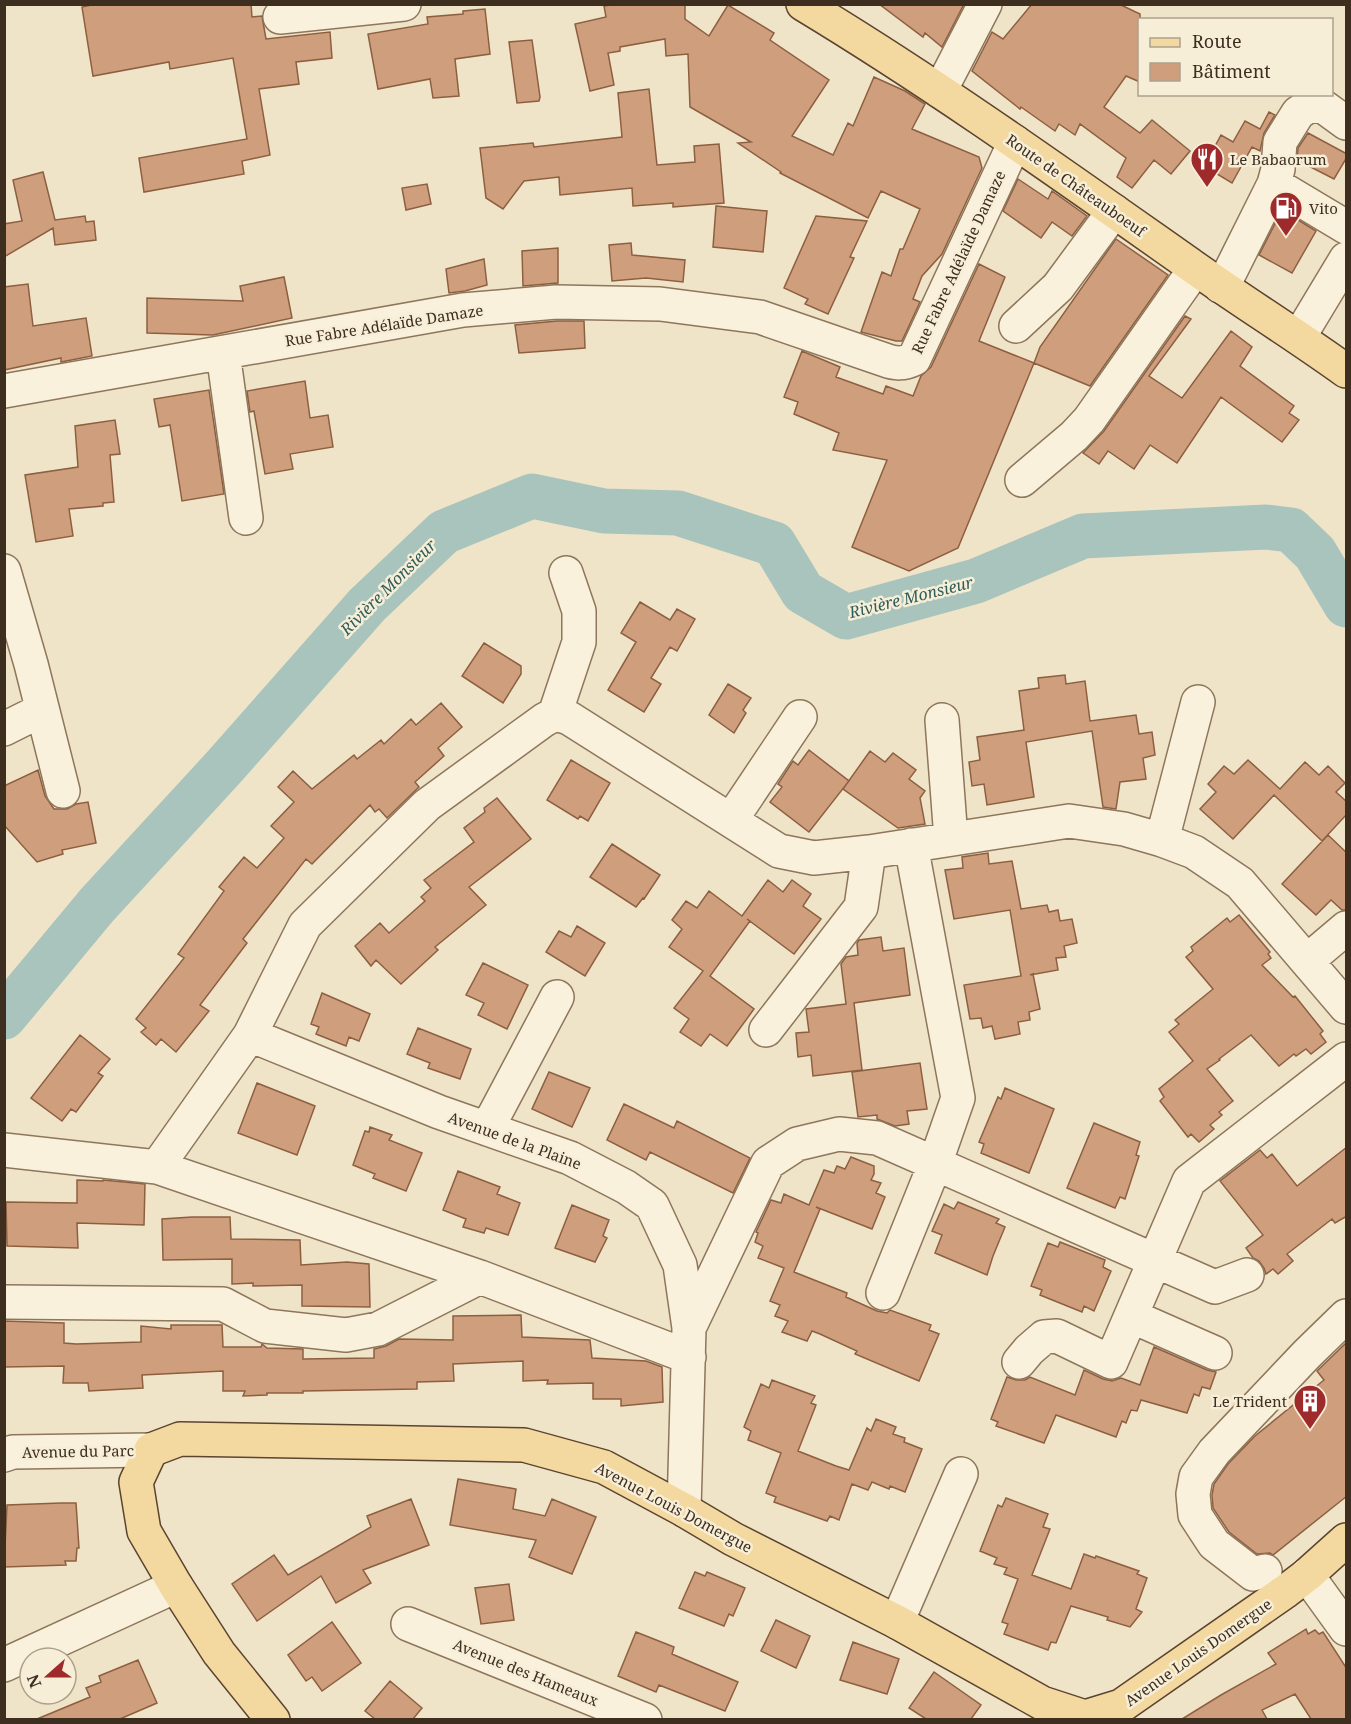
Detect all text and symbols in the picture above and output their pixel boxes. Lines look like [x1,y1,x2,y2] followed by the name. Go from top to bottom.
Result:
[1138,18,1333,96] legend
[1192,29,1242,53] text: Route
[1192,59,1271,83] text: Bâtiment
[1002,129,1151,242] street label: Route de Châteauboeuf
[1189,141,1225,188] restaurant icon: Le Babaorum
[1230,149,1327,169] place label: Le Babaorum
[907,167,1009,357] street label: Rue Fabre Adélaïde Damaze
[1268,190,1304,237] fuel station icon: Vito
[1309,198,1338,218] place label: Vito
[283,299,485,351] street label: Rue Fabre Adélaïde Damaze
[335,534,441,640] water label: Rivière Monsieur
[846,571,976,623] water label: Rivière Monsieur
[446,1107,584,1173] street label: Avenue de la Plaine
[1292,1383,1328,1430] building icon: Le Trident
[1212,1391,1287,1411] place label: Le Trident
[22,1440,134,1462] street label: Avenue du Parc
[592,1457,756,1557] street label: Avenue Louis Domergue
[1121,1594,1275,1710] street label: Avenue Louis Domergue
[451,1634,602,1710] street label: Avenue des Hameaux
[18,1646,78,1706] north arrow
[21,1671,47,1691] text: N

